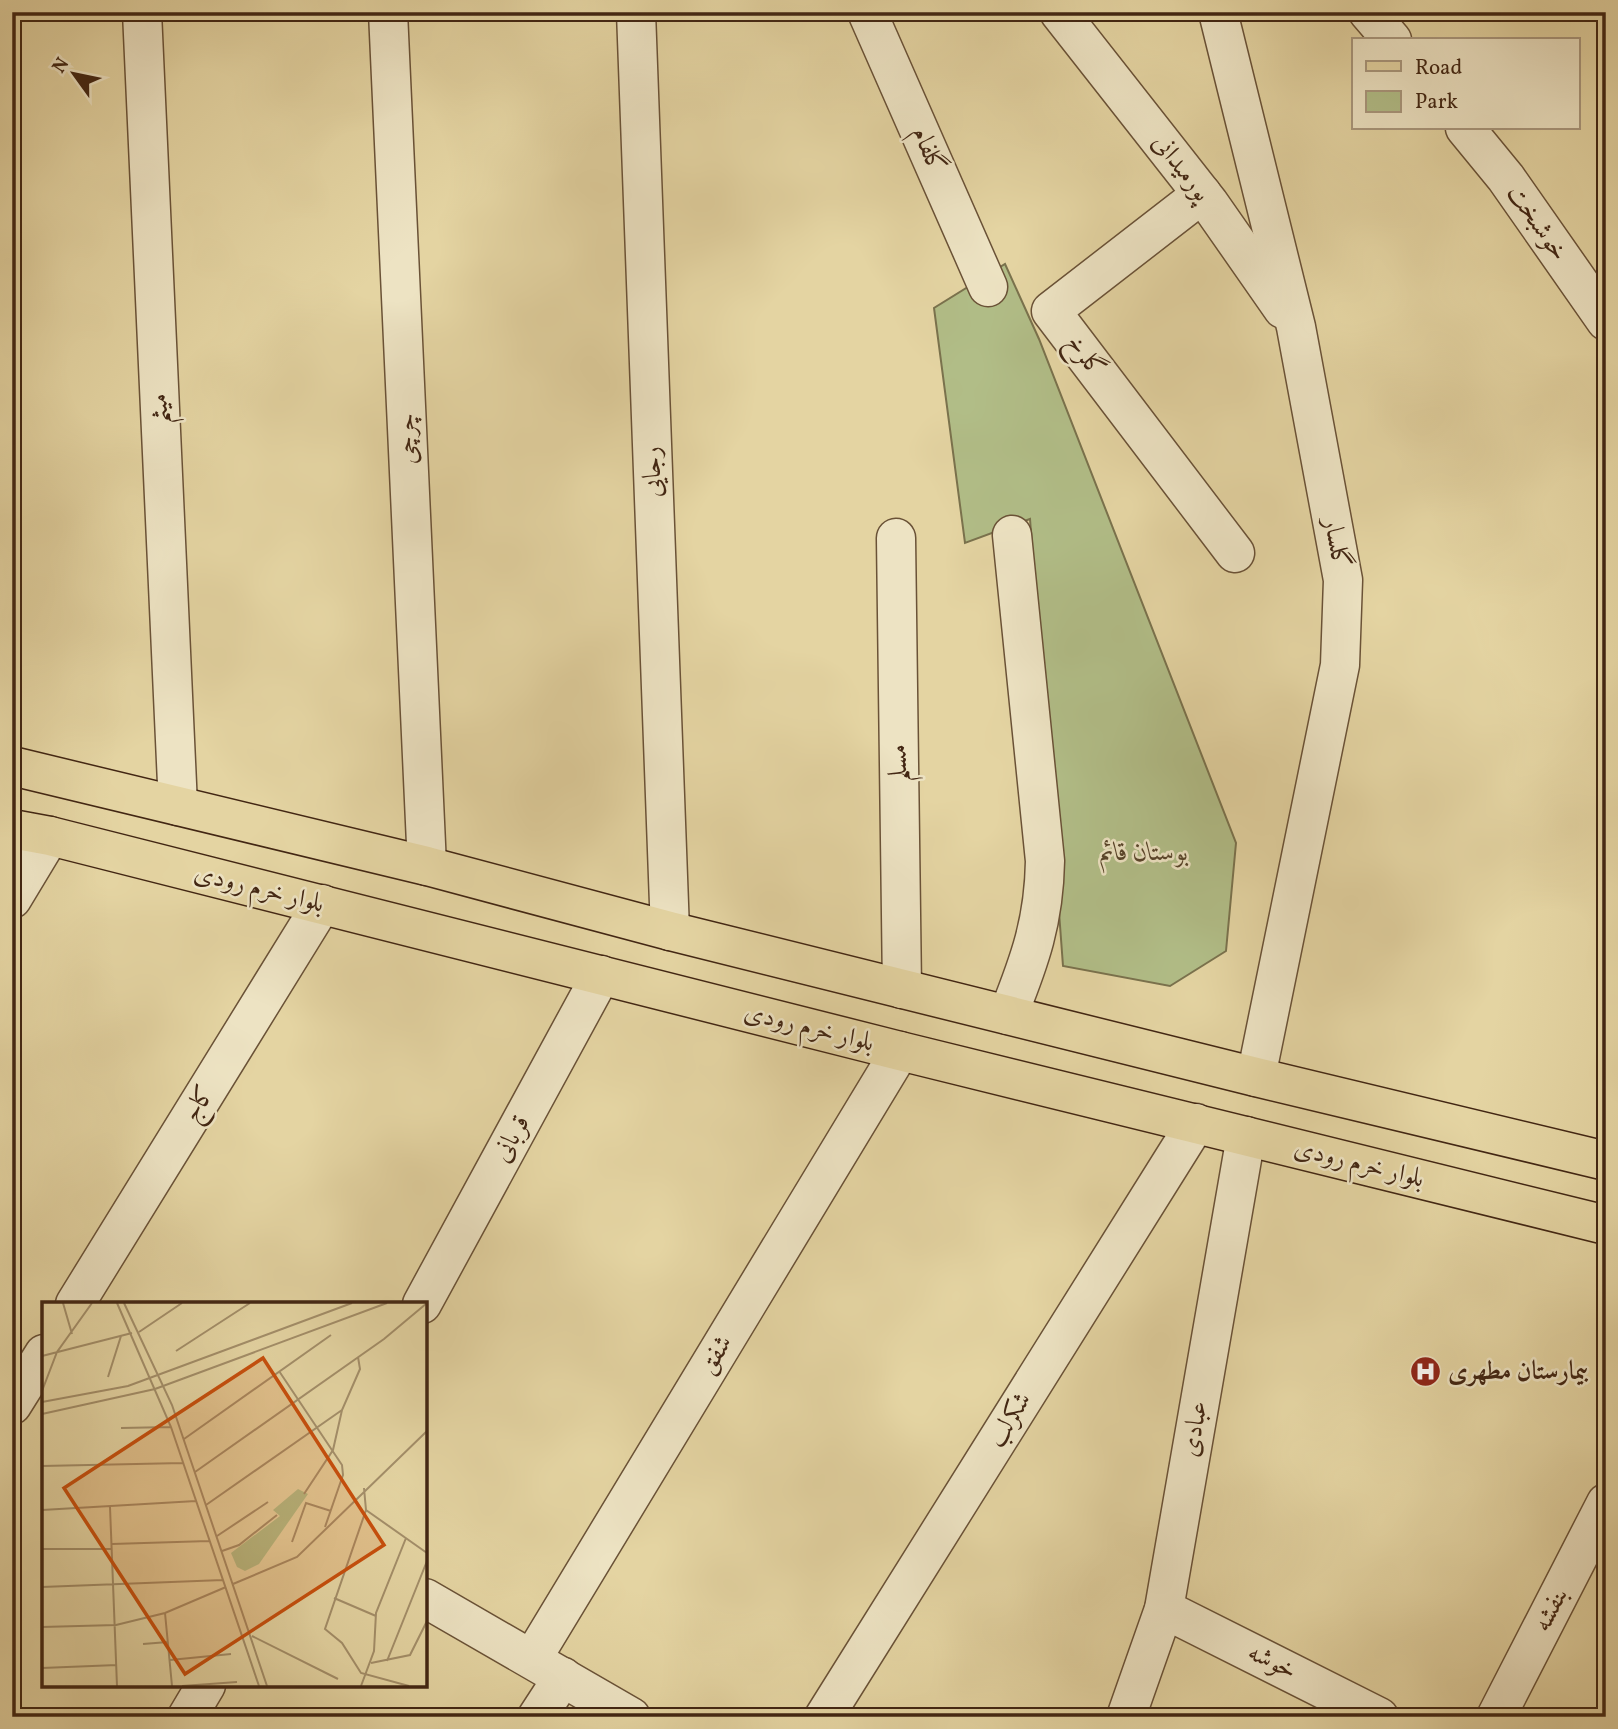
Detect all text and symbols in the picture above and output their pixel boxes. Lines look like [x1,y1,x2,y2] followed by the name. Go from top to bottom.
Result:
[38,38,108,108] north arrow
[1352,38,1580,130] legend
[47,53,76,79] text: N
[1415,54,1462,83] text: Road
[1415,88,1458,117] text: Park
[899,121,954,180] street label: گلفام
[1143,126,1220,211] street label: پورمیدانی
[1498,177,1576,269] street label: خوشبخت
[1053,327,1113,388] street label: گلرخ
[141,392,185,425] street label: میثم
[389,412,427,466] street label: چرچی
[634,446,672,498] street label: رجایی
[1313,511,1359,572] street label: گلسار
[881,744,923,782] street label: مسلم
[1099,835,1189,874] park label: بوستان قائم
[189,855,328,925] street label: بلوار خرم رودی
[739,994,878,1064] street label: بلوار خرم رودی
[174,1079,228,1131] street label: کاج
[484,1109,540,1169] street label: قربانی
[1289,1130,1428,1200] street label: بلوار خرم رودی
[42,1302,427,1687] inset map
[690,1328,742,1382] street label: شفق
[1448,1354,1589,1390] place label: بیمارستان مطهری
[1408,1355,1442,1389] hospital icon: بیمارستان مطهری
[979,1385,1041,1455] street label: شکرلب
[1172,1398,1218,1460] street label: عبادی
[1525,1582,1577,1638] street label: بنفشه
[1241,1635,1303,1689] street label: خوشه

